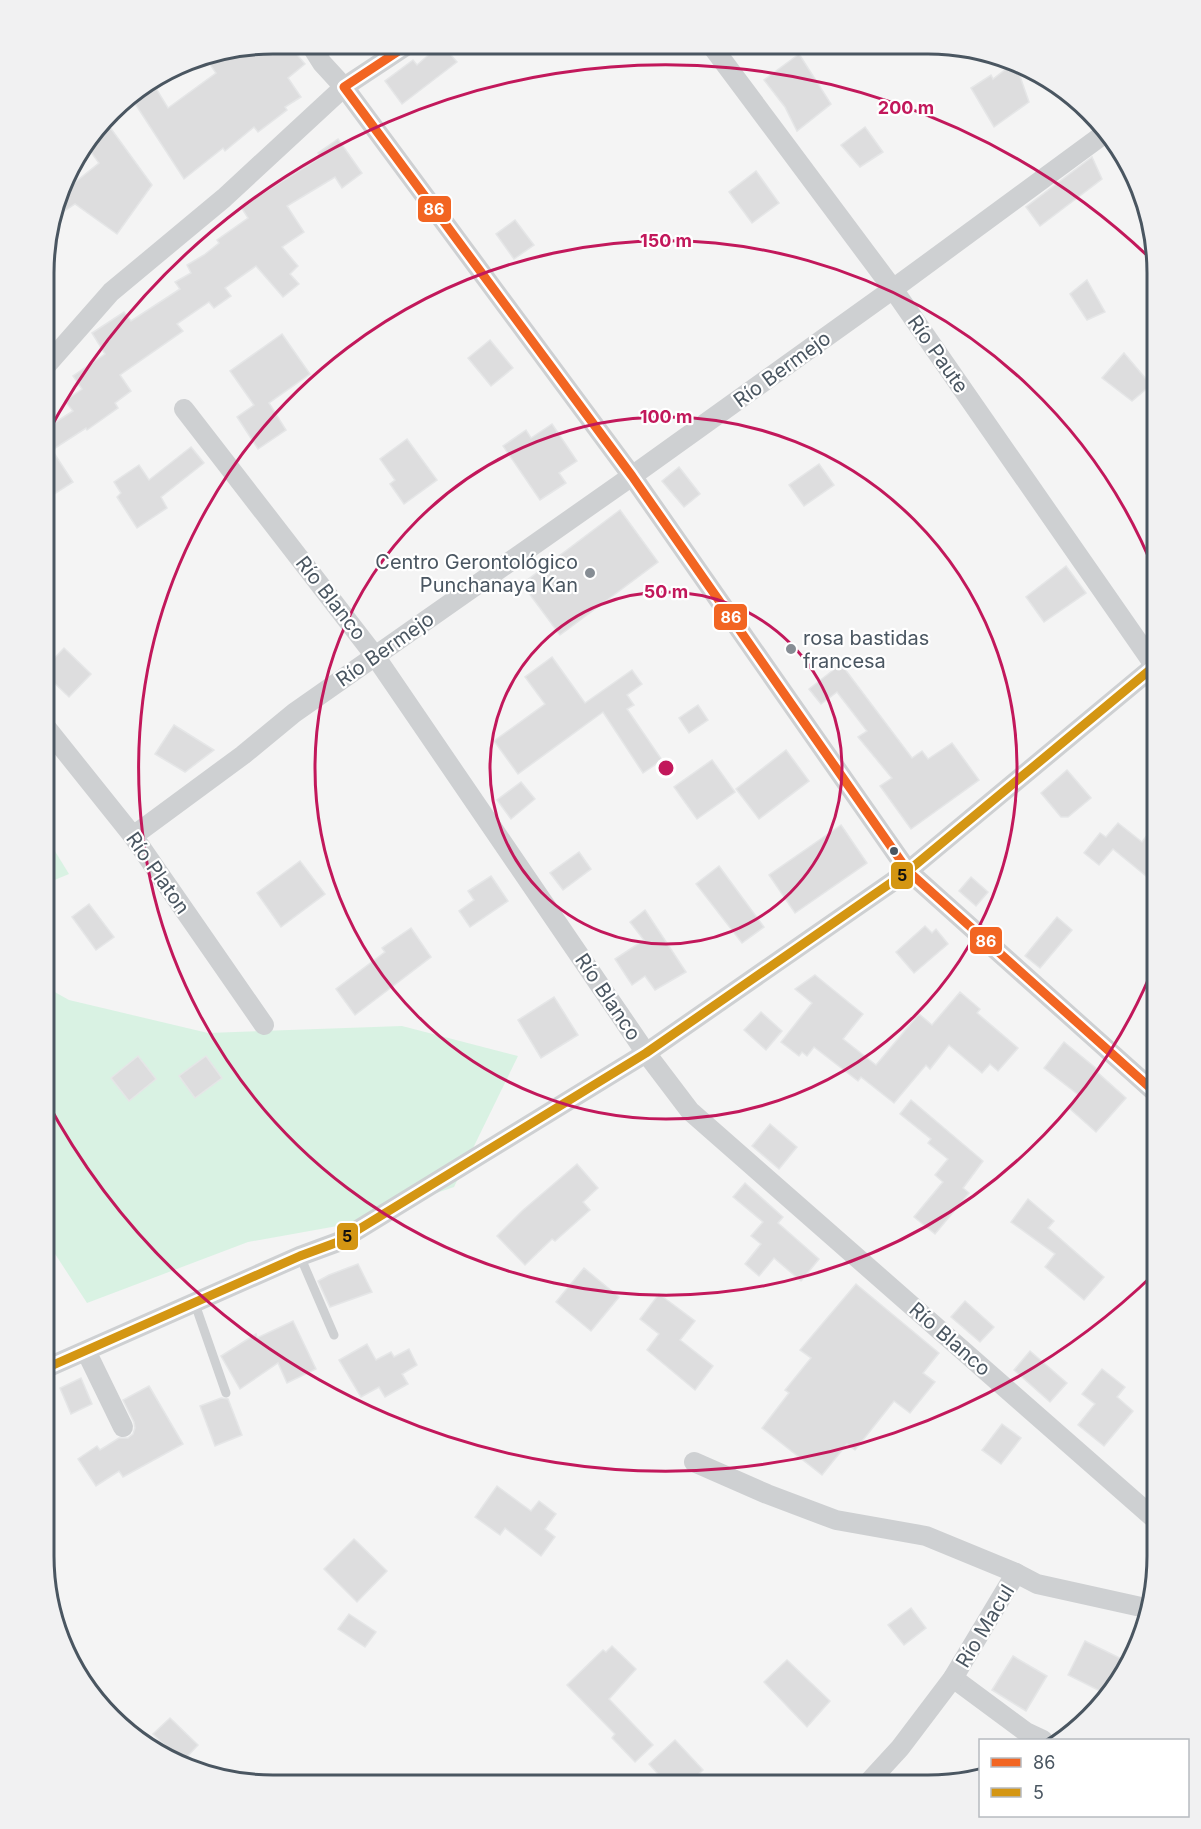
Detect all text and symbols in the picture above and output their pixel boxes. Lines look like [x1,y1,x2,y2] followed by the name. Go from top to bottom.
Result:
[878,97,934,118] text: 200 m
[417,195,452,223] line badge: 86
[424,199,444,219] text: 86
[640,230,692,251] text: 150 m
[903,311,973,397] street label: Río Paute
[729,326,835,412] street label: Río Bermejo
[640,406,692,427] text: 100 m
[375,550,578,597] place label: Centro Gerontológico Punchanaya Kan
[291,551,371,645] street label: Río Blanco
[583,566,597,580] marker: Centro Gerontológico Punchanaya Kan
[644,581,688,602] text: 50 m
[713,603,748,631] line badge: 86
[331,606,439,692] street label: Río Bermejo
[721,607,741,627] text: 86
[803,626,929,673] place label: rosa bastidas francesa
[784,642,798,656] marker: rosa bastidas francesa
[656,758,676,778] centre of rings
[121,827,195,919] street label: Río Platon
[888,845,900,857] unlabelled marker
[890,861,914,890] line badge: 5
[897,865,907,885] text: 5
[969,926,1003,955] line badge: 86
[976,931,996,951] text: 86
[570,949,646,1045] street label: Río Blanco
[336,1222,359,1251] line badge: 5
[342,1226,352,1246] text: 5
[904,1297,996,1381] street label: Río Blanco
[951,1580,1019,1672] street label: Río Macul
[979,1739,1189,1817] legend
[1033,1752,1055,1773] text: 86
[1033,1782,1044,1803] text: 5

